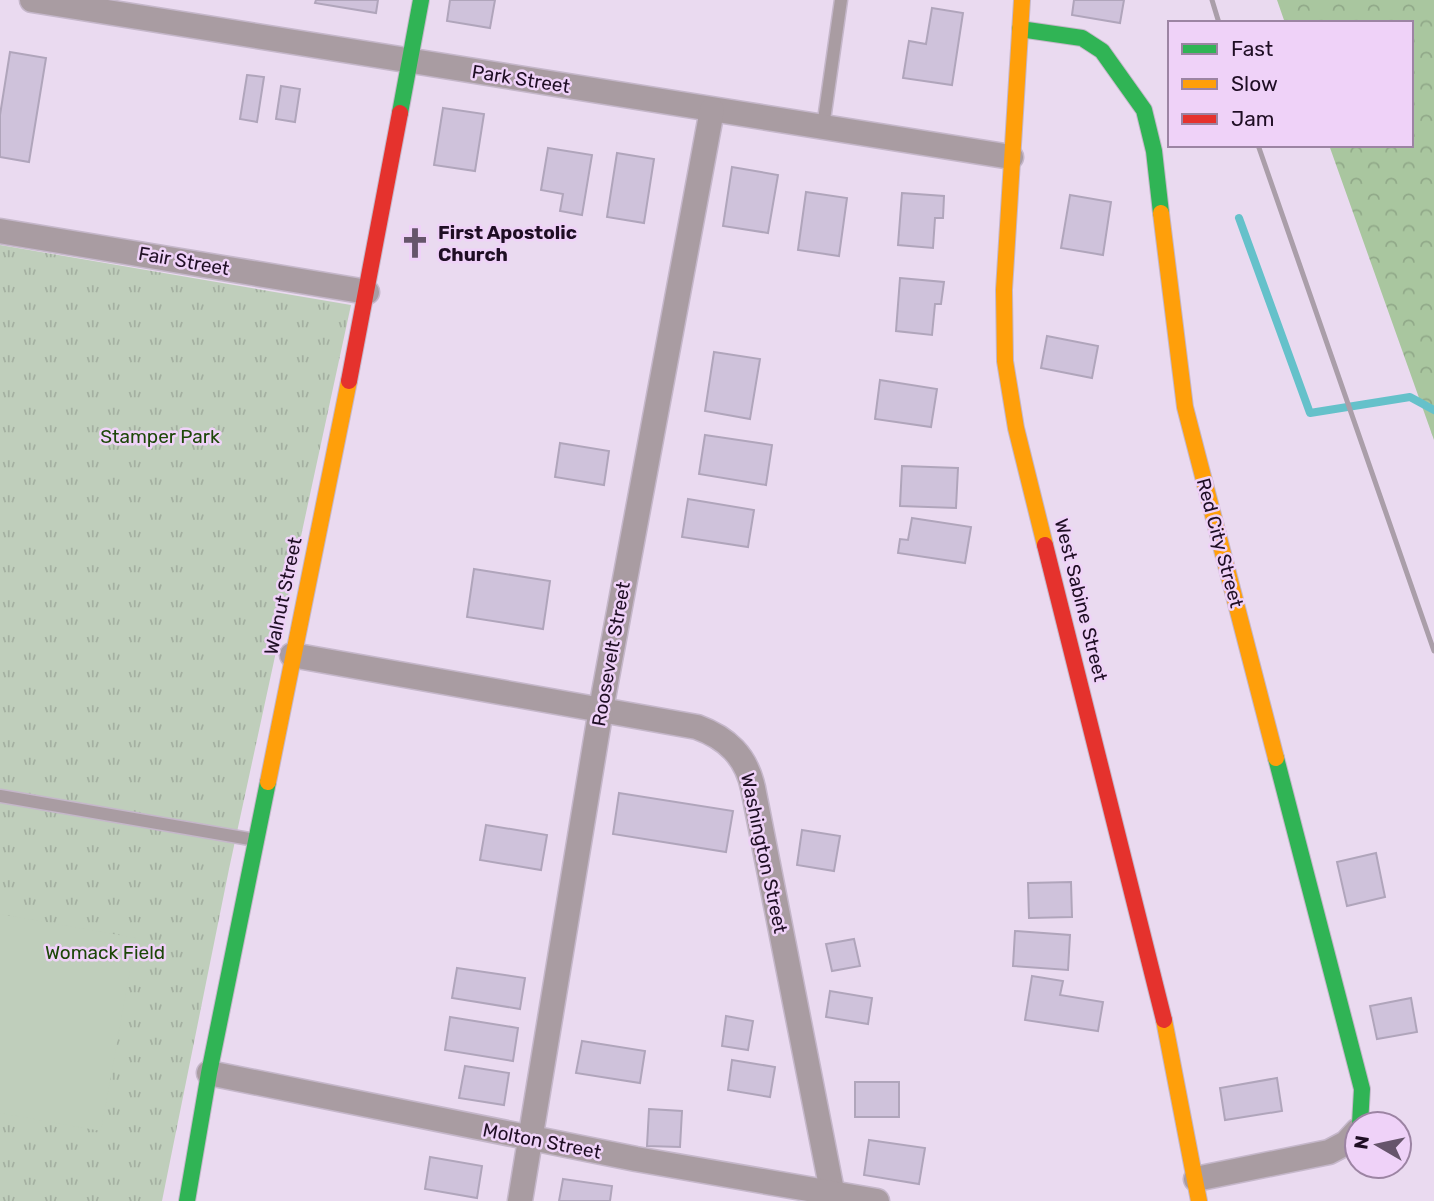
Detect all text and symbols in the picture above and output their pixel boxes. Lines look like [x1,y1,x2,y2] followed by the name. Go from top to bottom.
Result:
[1168,21,1413,147] legend
[1231,36,1273,61] text: Fast
[470,60,572,98] street label: Park Street
[1231,71,1278,96] text: Slow
[1231,106,1275,131] text: Jam
[438,221,577,266] place label: First Apostolic Church
[398,226,432,260] church icon: First Apostolic Church
[137,242,232,280] street label: Fair Street
[100,425,220,448] park label: Stamper Park
[1192,476,1248,611] street label: Red City Street
[1050,516,1113,684] street label: West Sabine Street
[259,534,307,657] street label: Walnut Street
[587,579,635,728] street label: Roosevelt Street
[736,771,792,936] street label: Washington Street
[45,941,165,964] park label: Womack Field
[1343,1110,1413,1180] north arrow
[481,1118,604,1164] street label: Molton Street
[1349,1134,1374,1151] text: N

